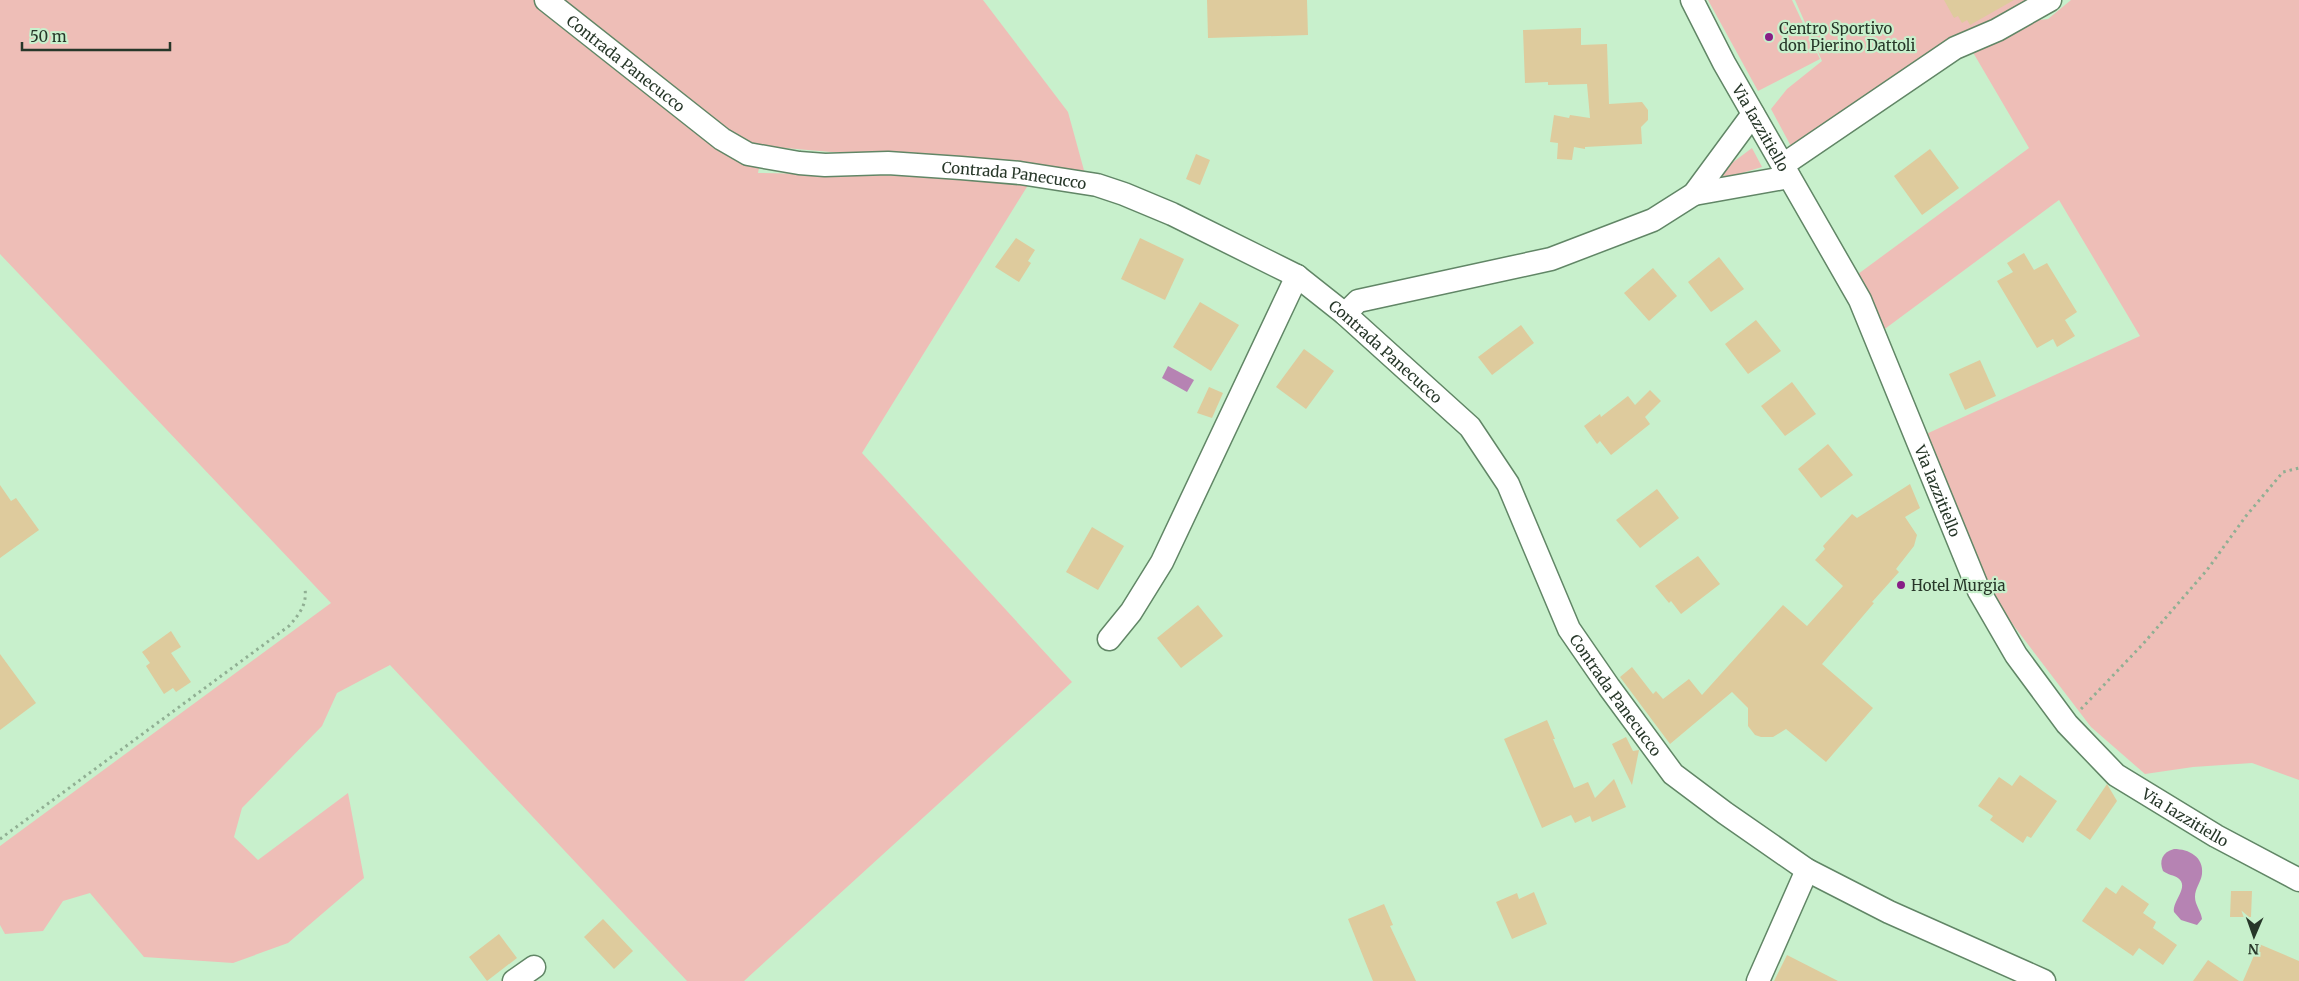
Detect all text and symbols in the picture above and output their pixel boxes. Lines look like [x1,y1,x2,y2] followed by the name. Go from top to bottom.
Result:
[563,11,689,116] street label: Contrada Panecucco
[1779,19,1915,55] place label: Centro Sportivo don Pierino Dattoli
[22,20,170,52] scale bar
[30,27,67,46] text: 50 m
[1763,31,1775,43] marker: Centro Sportivo don Pierino Dattoli
[1728,80,1794,175] street label: Via Iazzitiello
[941,157,1088,193] street label: Contrada Panecucco
[1325,296,1447,407] street label: Contrada Panecucco
[1910,441,1965,540] street label: Via Iazzitiello
[1911,576,2005,595] place label: Hotel Murgia
[1895,579,1907,591] marker: Hotel Murgia
[1566,630,1666,760] street label: Contrada Panecucco
[2138,783,2232,851] street label: Via Iazzitiello
[2229,911,2279,961] north arrow
[2248,940,2259,958] text: N

